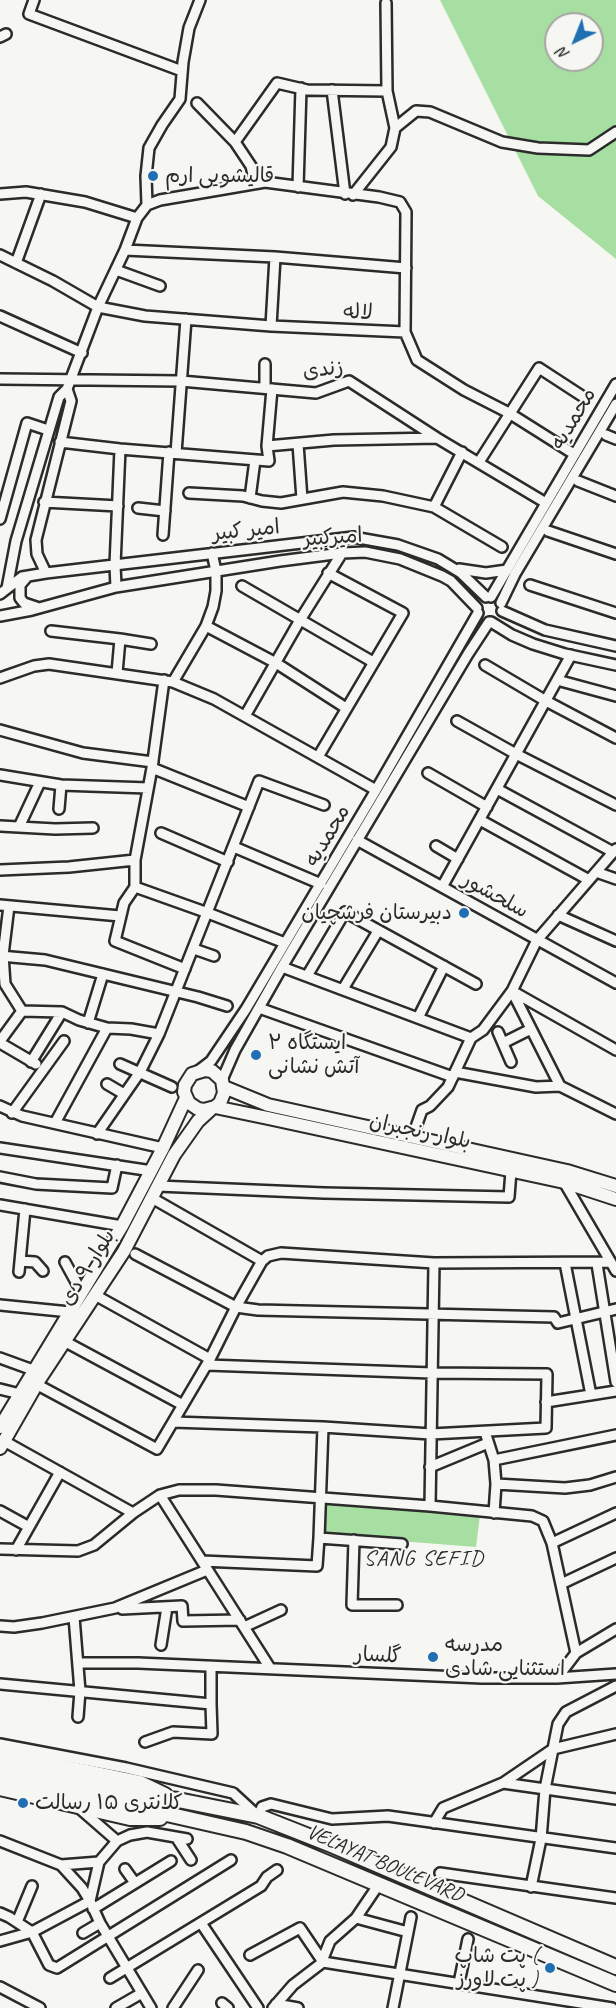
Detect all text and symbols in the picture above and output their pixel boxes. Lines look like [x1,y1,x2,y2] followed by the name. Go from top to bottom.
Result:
[544,12,604,72] north arrow
[553,43,574,64] text: N
[165,163,274,189] place label: قالیشویی ارم
[146,169,160,183] marker: قالیشویی ارم
[343,300,373,326] street label: لاله
[301,355,345,385] street label: زندی
[546,383,602,455] street label: محمدیه
[211,515,281,547] street label: امیر کبیر
[303,523,363,553] street label: امیرکبیر
[300,800,356,872] street label: محمدیه
[458,868,532,924] street label: سلحشور
[301,900,452,926] place label: دبیرستان فرشچیان
[457,906,471,920] marker: دبیرستان فرشچیان
[268,1030,359,1080] place label: ایستگاه ۲ آتش نشانی
[249,1048,263,1062] marker: ایستگاه ۲ آتش نشانی
[367,1109,473,1155] street label: بلوار رنجبران
[55,1225,121,1311] street label: بلوار ۹ دی
[364,1546,484,1572] district label: SANG SEFID
[445,1632,565,1682] place label: مدرسه استثنایی شادی
[354,1642,402,1670] street label: گلسار
[426,1650,440,1664] marker: مدرسه استثنایی شادی
[35,1790,183,1816] place label: کلانتری ۱۵ رسالت
[16,1796,30,1810] marker: کلانتری ۱۵ رسالت
[303,1820,467,1908] street label: VELAYAT BOULEVARD
[455,1943,538,1993] place label: پت شاپ ( پت لاورز )
[543,1961,557,1975] marker: پت شاپ ( پت لاورز )

